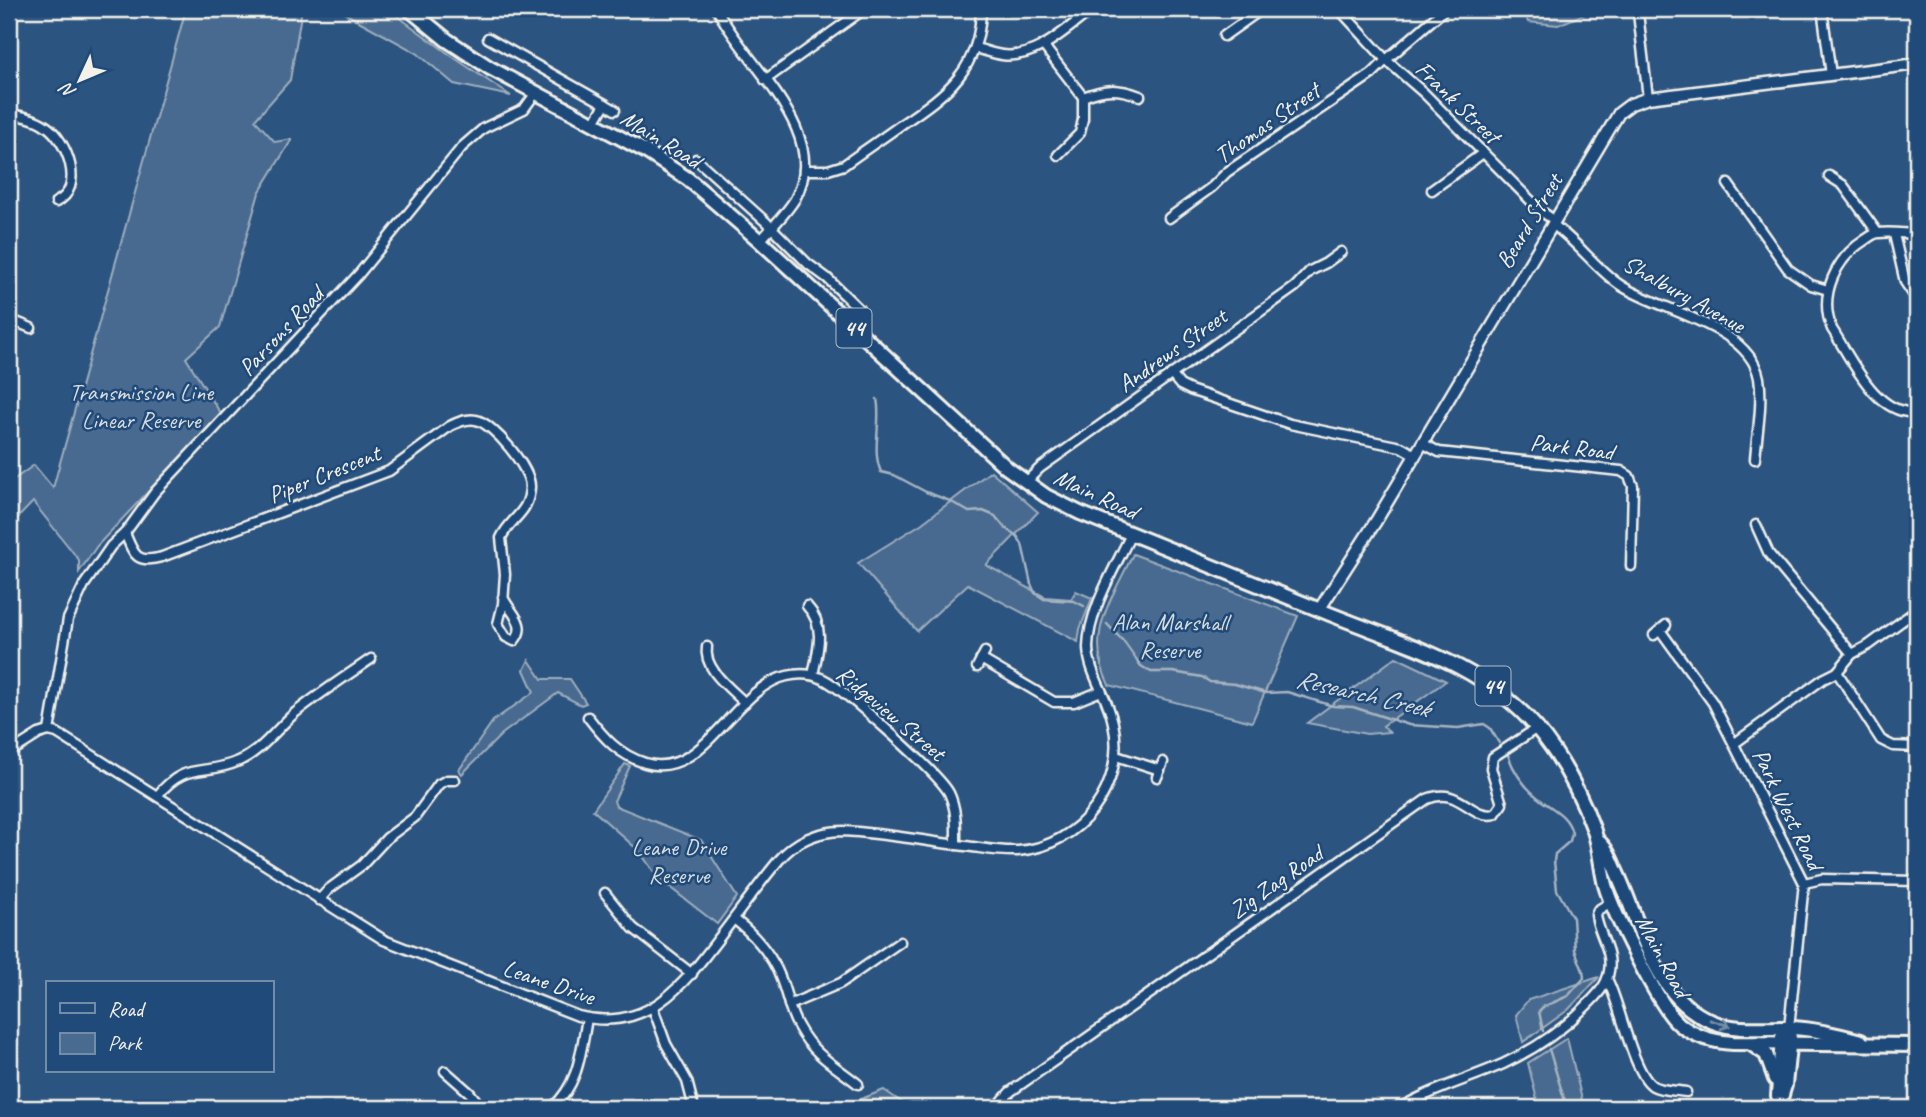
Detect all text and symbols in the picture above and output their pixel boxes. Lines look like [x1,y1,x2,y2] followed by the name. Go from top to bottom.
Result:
[46,46,116,116] north arrow
[1409,54,1509,152] street label: Frank Street
[1209,74,1328,170] street label: Thomas Street
[54,76,81,104] text: N
[615,103,710,177] street label: Main Road
[1489,166,1570,274] street label: Beard Street
[1618,248,1752,341] street label: Shalbury Avenue
[232,277,333,382] street label: Parsons Road
[1112,300,1234,399] street label: Andrews Street
[836,308,872,348] road number: 44
[69,377,215,435] park label: Transmission Line Linear Reserve
[1529,427,1619,467] street label: Park Road
[264,437,386,510] street label: Piper Crescent
[1049,462,1146,528] street label: Main Road
[1112,607,1232,665] park label: Alan Marshall Reserve
[830,659,953,769] street label: Ridgeview Street
[1293,662,1438,726] water label: Research Creek
[1476,666,1510,706] road number: 44
[1746,744,1832,878] street label: Park West Road
[632,832,729,890] park label: Leane Drive Reserve
[1223,837,1332,925] street label: Zig Zag Road
[1629,910,1699,1006] street label: Main Road
[499,952,601,1012] street label: Leane Drive
[46,981,273,1072] legend
[108,996,147,1022] text: Road
[1708,1018,1730,1030] one-way arrow
[108,1030,143,1056] text: Park

